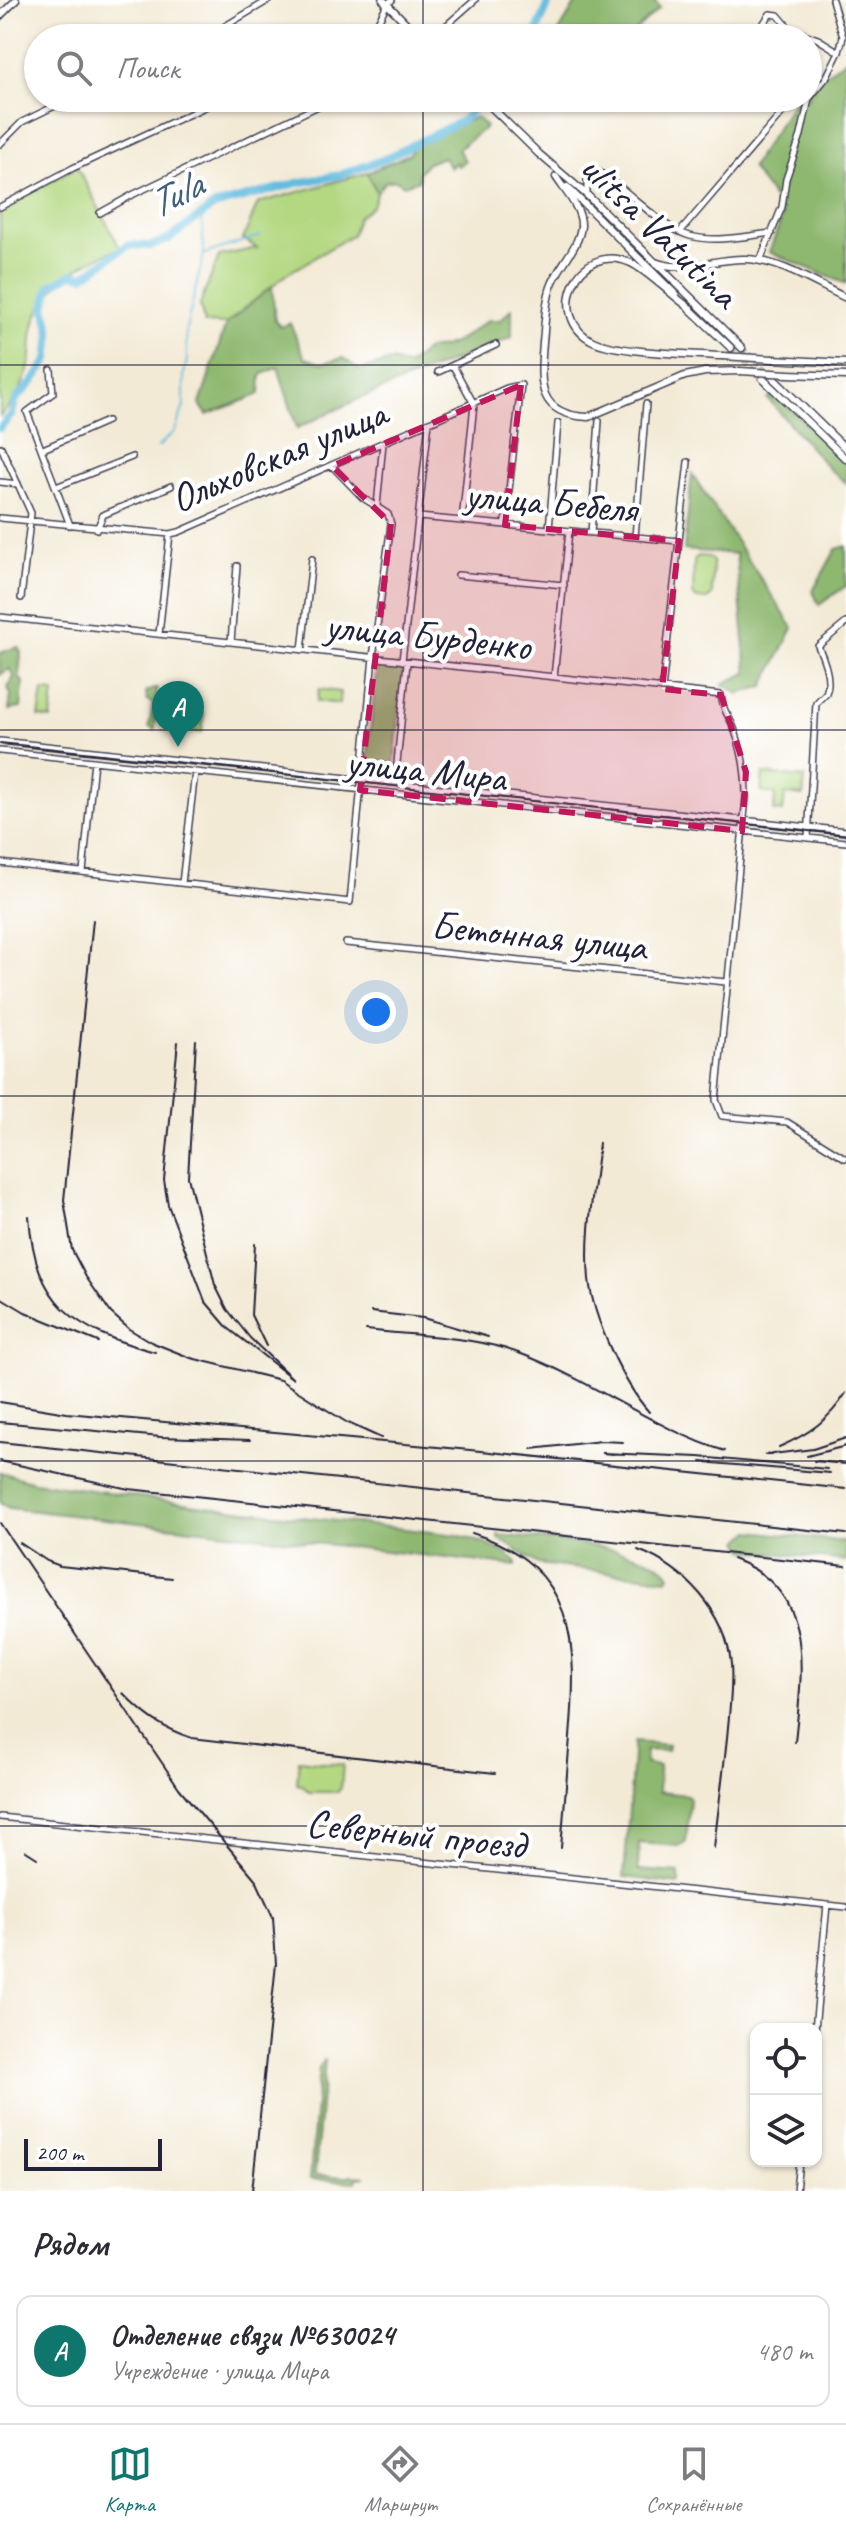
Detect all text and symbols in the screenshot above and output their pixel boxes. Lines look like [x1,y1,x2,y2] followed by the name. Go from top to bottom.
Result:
[24,24,822,112] search box
[52,46,96,90] icon: search
[116,49,179,87] text: Поиск
[569,143,751,321] street label: ulitsa Vatutina
[138,157,215,230] water label: Tula
[163,387,397,524] street label: Ольховская улица
[461,469,642,535] street label: улица Бебеля
[321,600,535,672] street label: улица Бурденко
[152,681,204,747] pin: A
[341,737,511,804] street label: улица Мира
[429,900,651,972] street label: Бетонная улица
[356,992,396,1032] your location
[304,1798,532,1871] street label: Северный проезд
[750,2023,822,2167] map controls
[750,2023,822,2095] button: locate
[750,2095,822,2167] button: layers
[24,2135,162,2171] scale bar
[36,2139,83,2167] text: 200 m
[32,2222,108,2265] text: Рядом
[110,2316,394,2354] text: Отделение связи №630024
[53,2335,67,2368] text: A
[756,2335,812,2368] text: 480 m
[110,2354,328,2387] text: Учреждение · улица Мира
[105,2442,155,2518] tab: Карта
[364,2442,437,2518] tab: Маршрут
[646,2442,741,2518] tab: Сохранённые

